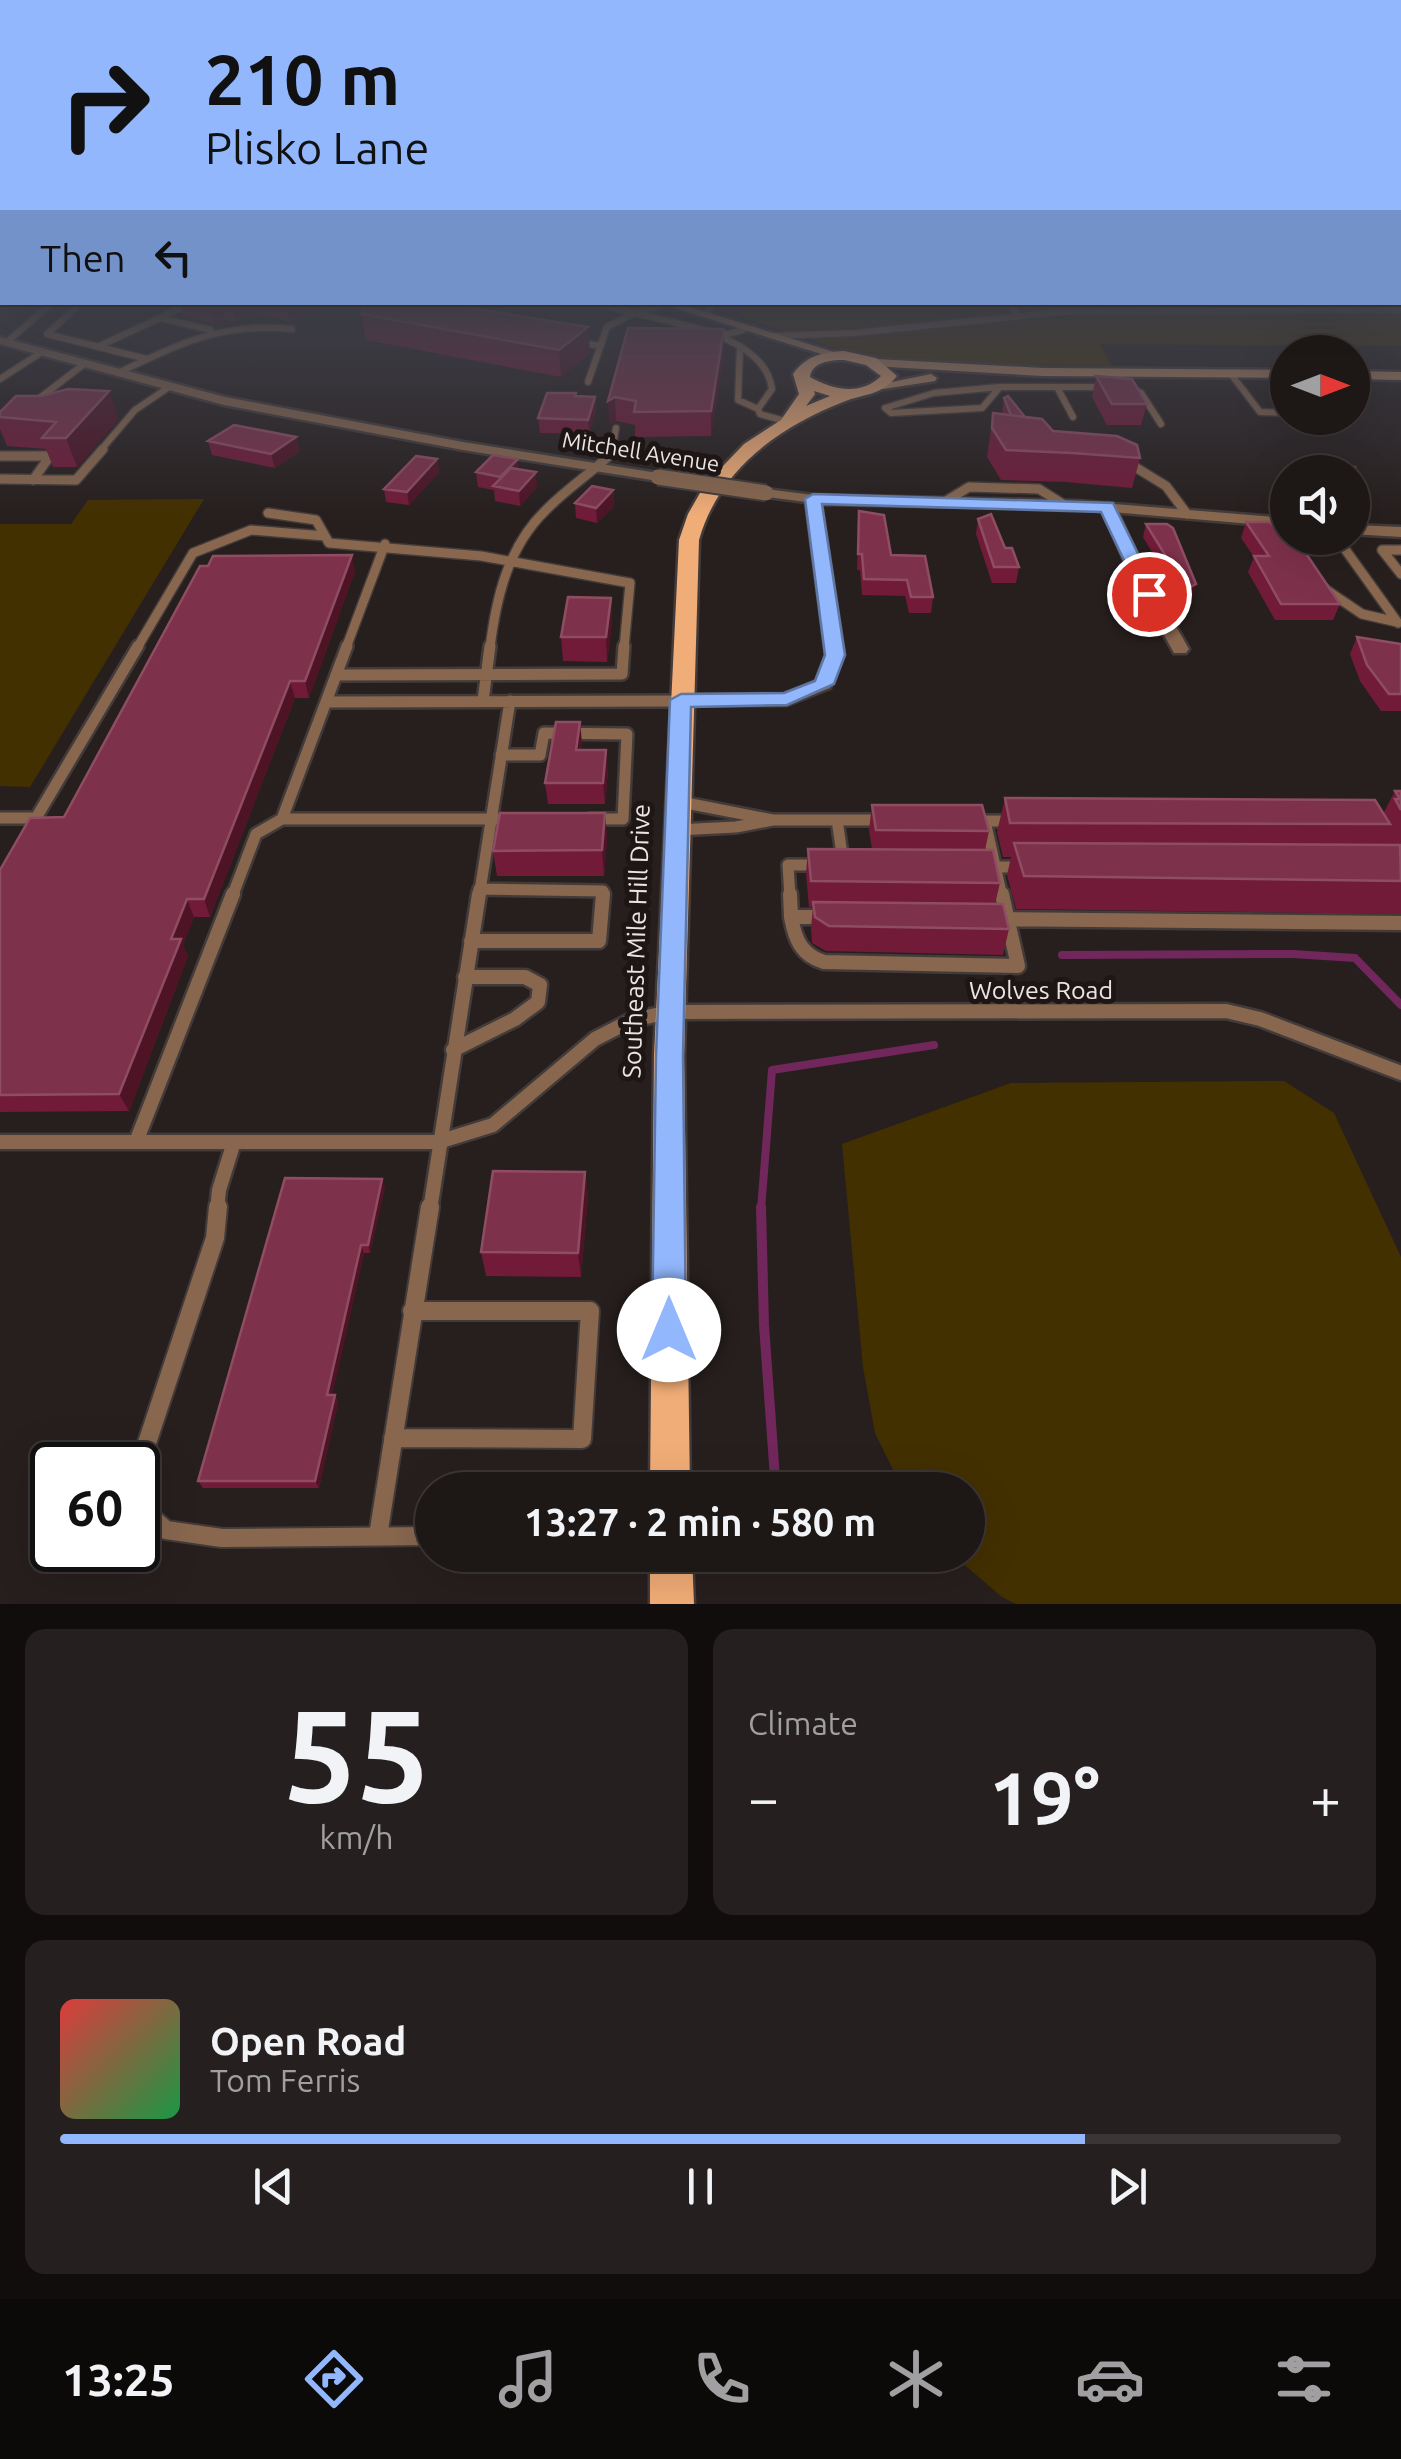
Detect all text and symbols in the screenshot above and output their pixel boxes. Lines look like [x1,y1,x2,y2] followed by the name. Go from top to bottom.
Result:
[40,40,170,170] icon: right
[205,40,400,118] text: 210 m
[205,122,429,173] text: Plisko Lane
[146,230,201,285] icon: left
[40,237,126,279] text: Then
[1270,335,1370,435] north arrow
[1270,335,1370,555] map controls
[561,426,721,476] street label: Mitchell Avenue
[1270,455,1370,555] button: sound
[1107,552,1192,637] pin
[1122,567,1177,622] icon: arrive
[617,803,655,1079] street label: Southeast Mile Hill Drive
[969,976,1113,1004] street label: Wolves Road
[617,1278,721,1382] position arrow
[30,1442,160,1572] speed limit sign: 60
[524,1501,876,1543] text: 13:27 · 2 min · 580 m
[283,1681,430,1827] text: 55
[748,1705,858,1741] text: Climate
[989,1755,1100,1839] text: 19°
[748,1767,779,1828] text: −
[1310,1767,1341,1828] text: +
[320,1819,393,1855] text: km/h
[210,2020,406,2062] text: Open Road
[210,2062,360,2098] text: Tom Ferris
[246,2159,301,2214] icon: previous
[673,2159,728,2214] icon: pause
[1100,2159,1155,2214] icon: next
[299,2344,369,2414] icon: directions
[493,2344,563,2414] icon: music
[687,2344,757,2414] icon: phone
[881,2344,951,2414] icon: climate
[1075,2344,1145,2414] icon: car
[1269,2344,1339,2414] icon: filters
[62,2354,175,2405] text: 13:25

